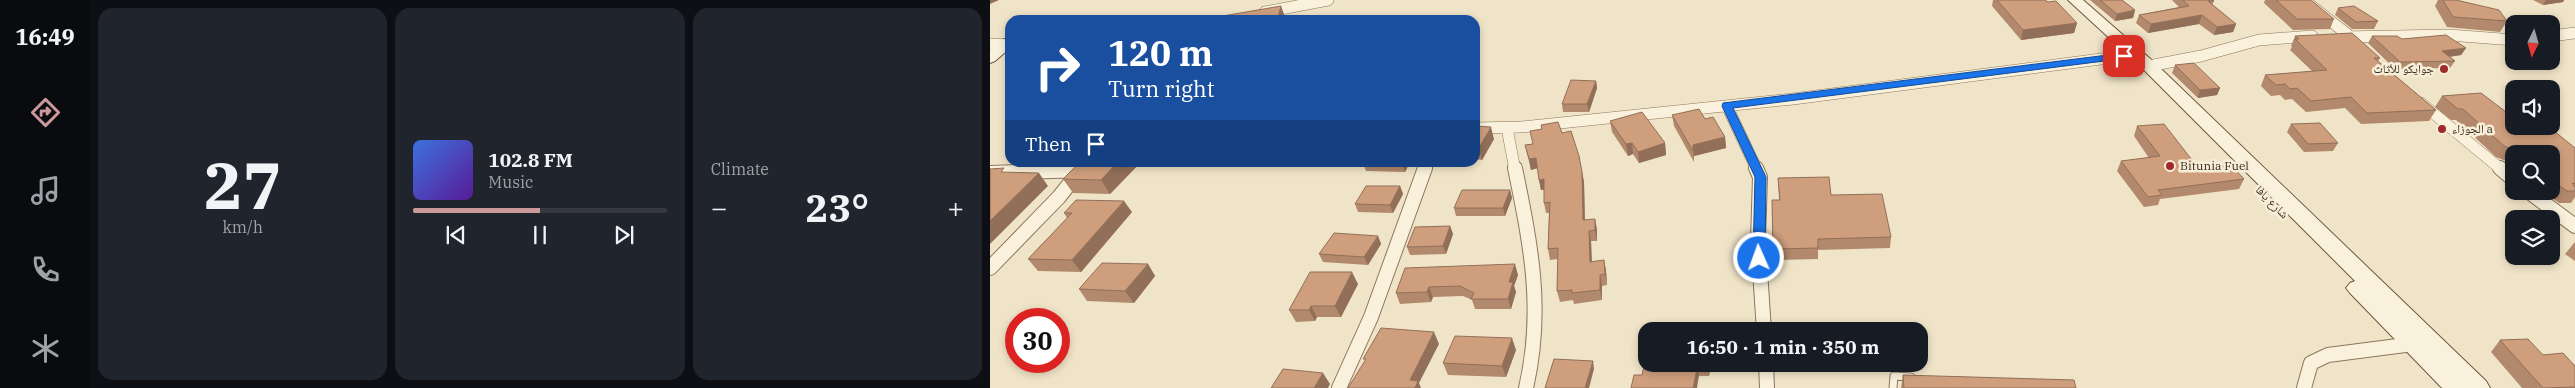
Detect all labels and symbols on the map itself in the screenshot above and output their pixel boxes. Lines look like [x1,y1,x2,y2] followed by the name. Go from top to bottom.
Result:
[2505,15,2560,70] north arrow
[2103,35,2145,77] pin
[2374,61,2434,76] place label: جوايكو للأثاث
[2438,63,2450,75] marker: جوايكو للأثاث
[2452,121,2494,136] place label: الجوزاء a
[2436,123,2448,135] marker: الجوزاء a
[2180,158,2249,173] place label: Bitunia Fuel
[2164,160,2176,172] marker: Bitunia Fuel
[2252,182,2292,222] street label: شارع يافا
[1732,231,1784,283] position arrow
[1005,308,1070,373] speed limit sign: 30

